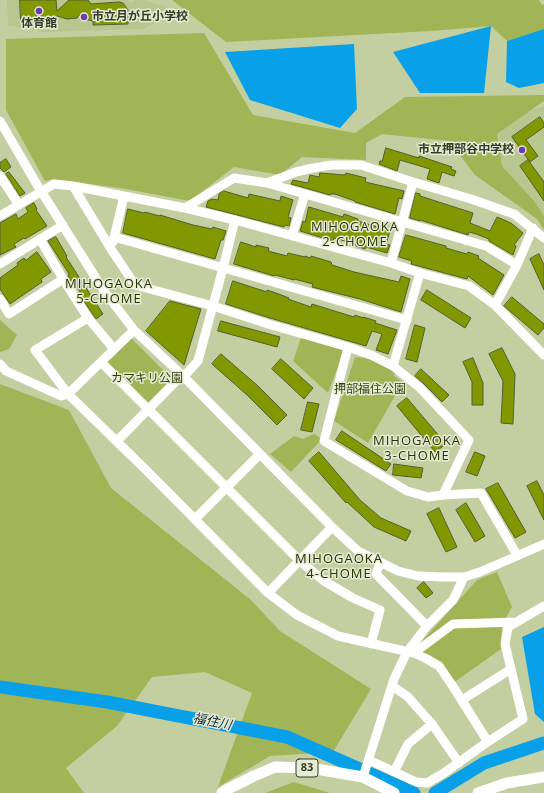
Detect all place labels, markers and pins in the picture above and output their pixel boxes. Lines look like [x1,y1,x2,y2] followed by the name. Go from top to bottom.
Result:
[34,6,44,16] marker: 体育館
[92,10,188,24] place label: 市立月が丘小学校
[79,12,89,22] marker: 市立月が丘小学校
[21,17,57,31] place label: 体育館
[418,143,514,157] place label: 市立押部谷中学校
[517,145,527,155] marker: 市立押部谷中学校

